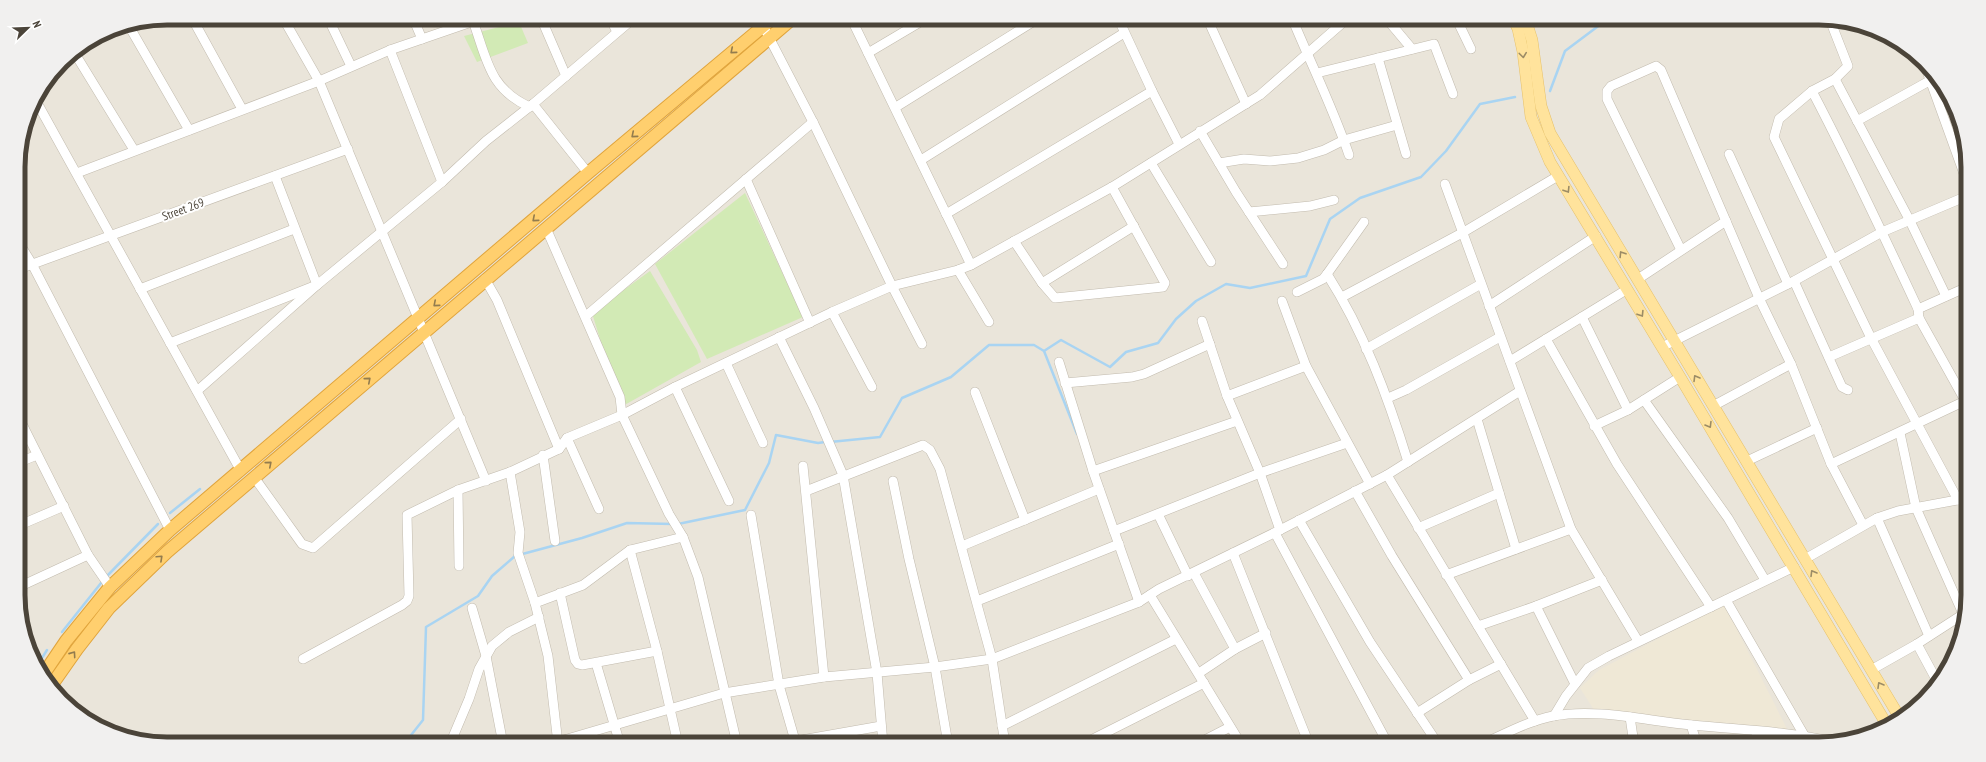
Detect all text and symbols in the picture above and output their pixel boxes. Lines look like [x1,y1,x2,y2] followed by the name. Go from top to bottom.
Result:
[8,8,48,48] north arrow
[30,19,45,30] text: N
[731,47,738,54] one-way arrow
[1518,52,1527,59] one-way arrow
[631,130,638,137] one-way arrow
[1562,186,1570,193] one-way arrow
[160,194,206,224] street label: Street 269
[532,215,539,222] one-way arrow
[1619,251,1627,258] one-way arrow
[433,299,441,307] one-way arrow
[1636,310,1644,317] one-way arrow
[1694,375,1701,382] one-way arrow
[363,377,370,384] one-way arrow
[1704,421,1711,428] one-way arrow
[264,462,272,469] one-way arrow
[155,555,163,563] one-way arrow
[1811,570,1818,577] one-way arrow
[68,652,75,659] one-way arrow
[1878,682,1885,689] one-way arrow

